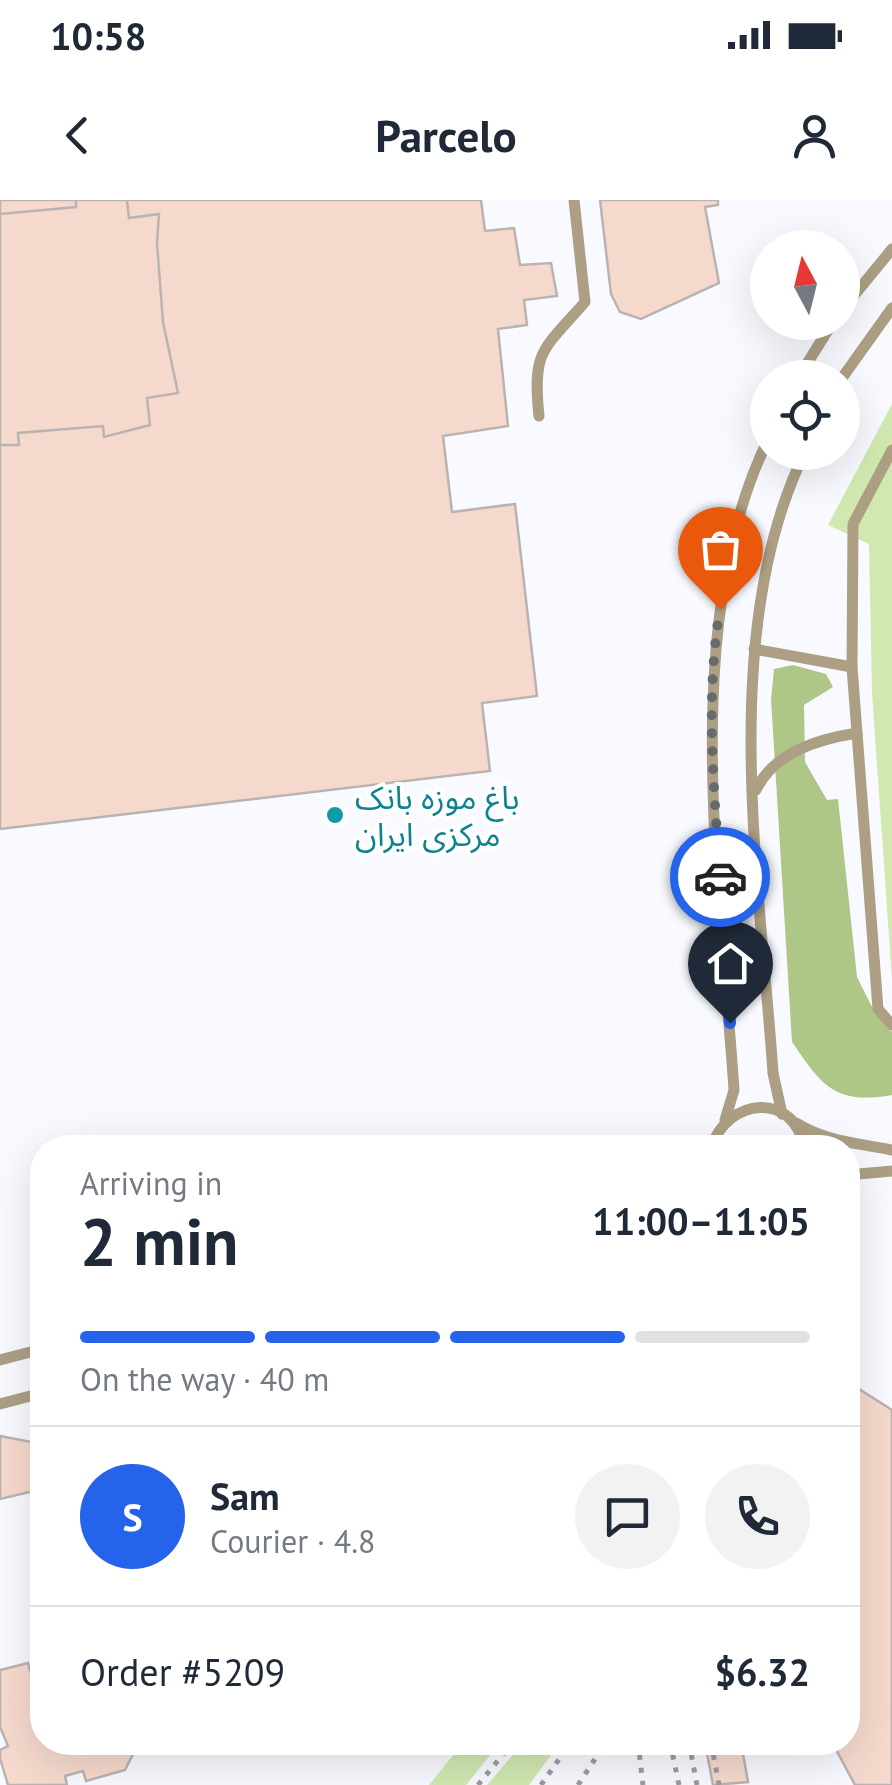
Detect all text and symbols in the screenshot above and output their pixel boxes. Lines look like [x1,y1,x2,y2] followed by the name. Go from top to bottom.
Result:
[50,11,146,60] text: 10:58
[375,106,517,164] text: Parcelo
[50,108,105,163] icon: back
[787,108,842,163] icon: person
[750,230,860,340] north arrow
[750,230,860,470] map controls
[750,360,860,470] button: locate
[678,507,763,610] pin
[693,522,748,577] icon: bag
[355,776,519,855] place label: باغ موزه بانک مرکزی ایران
[324,804,346,826] marker: باغ موزه بانک مرکزی ایران
[670,827,770,927] courier
[693,850,748,905] icon: car
[688,921,773,1024] pin
[703,936,758,991] icon: home
[80,1162,222,1204] text: Arriving in
[592,1196,810,1245] text: 11:00–11:05
[80,1199,239,1283] text: 2 min
[80,1358,329,1400] text: On the way · 40 m
[575,1464,680,1569] button: chat
[705,1464,810,1569] button: phone
[210,1471,280,1520] text: Sam
[122,1492,143,1541] text: S
[210,1520,376,1562] text: Courier · 4.8
[80,1647,285,1696] text: Order #5209
[714,1647,810,1696] text: $6.32

